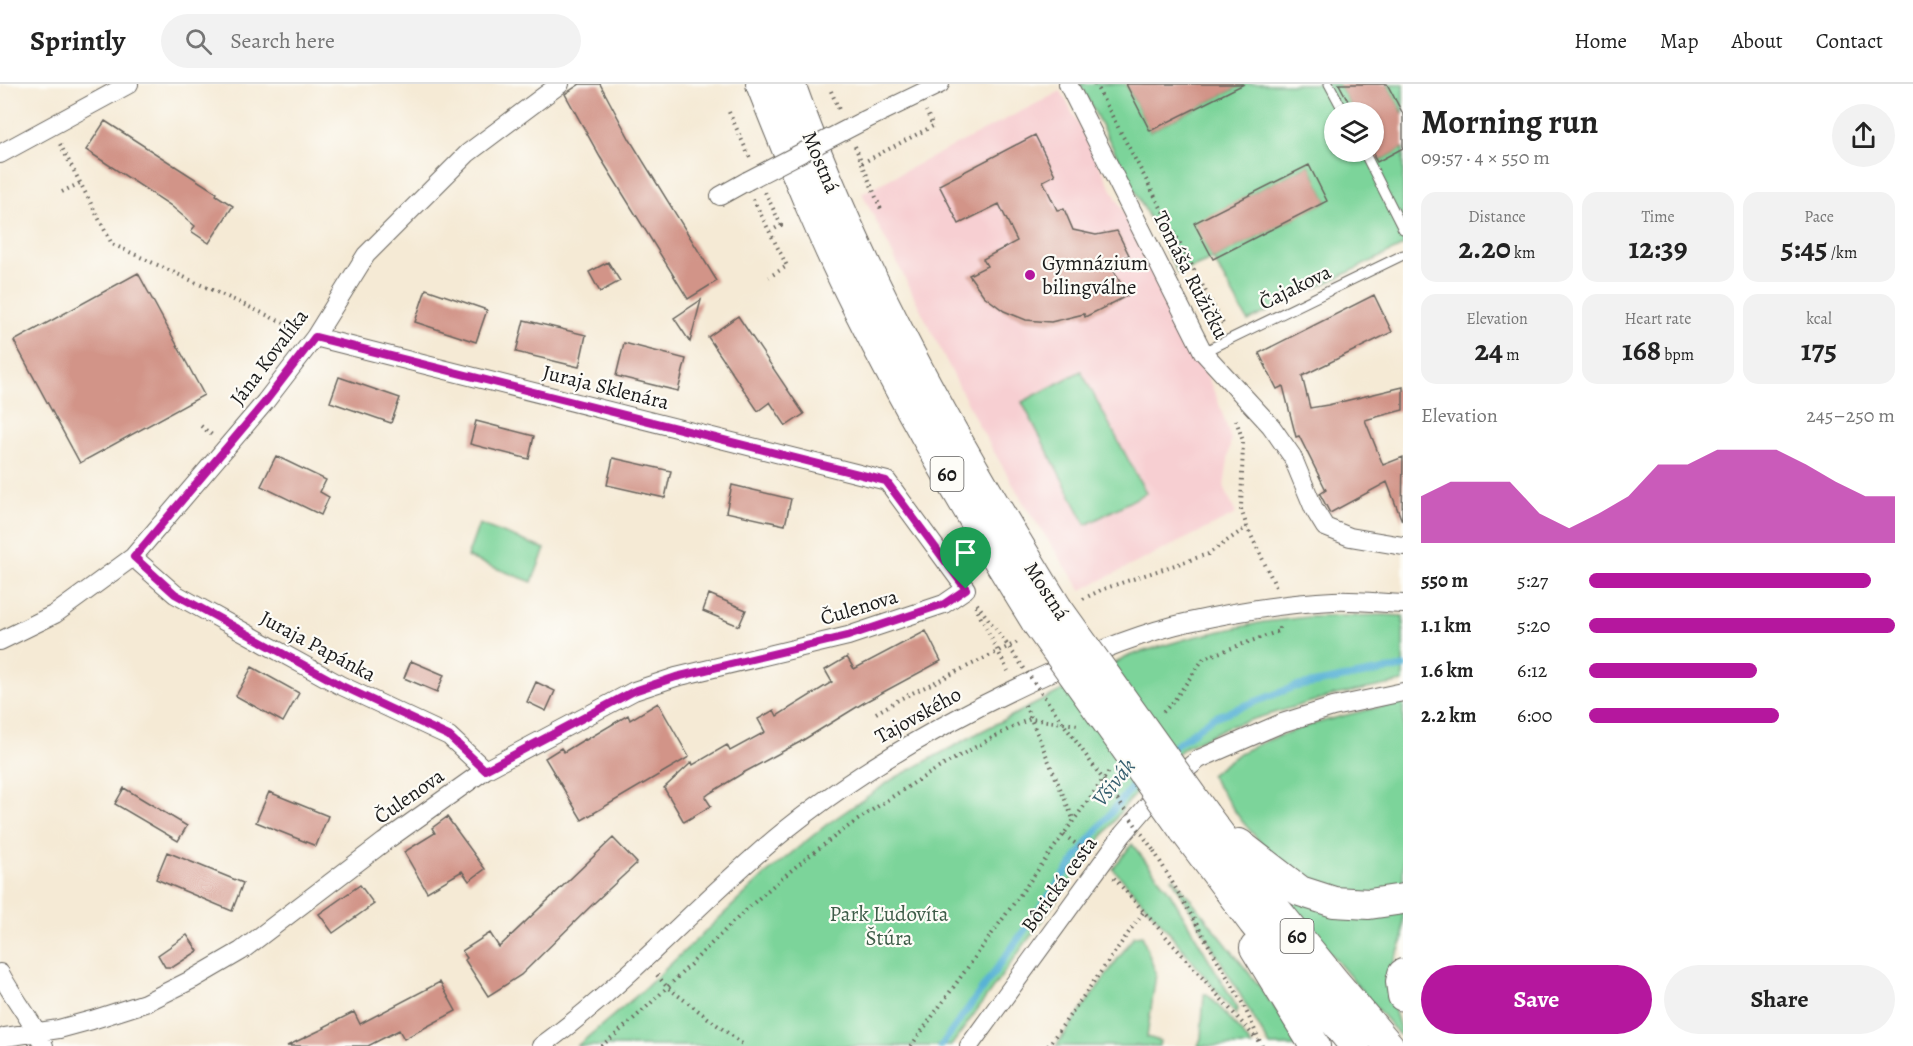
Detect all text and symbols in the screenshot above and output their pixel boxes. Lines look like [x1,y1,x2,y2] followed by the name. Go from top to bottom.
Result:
[161,14,581,68] search box
[30,22,125,60] text: Sprintly
[182,25,215,58] icon: search
[230,26,335,56] text: Search here
[1574,27,1627,55] text: Home
[1660,27,1698,55] text: Map
[1731,27,1783,55] text: About
[1816,27,1883,55] text: Contact
[1421,99,1598,144] text: Morning run
[1324,102,1384,162] map controls
[1324,102,1384,162] button: layers
[1832,104,1895,167] button: share
[796,127,847,197] street label: Mostná
[1421,144,1550,171] text: 09:57 · 4 × 550 m
[1147,206,1236,344] street label: Tomáša Ružičku
[1468,206,1526,228] text: Distance
[1641,206,1675,228] text: Time
[1804,206,1834,228] text: Pace
[1459,228,1511,268] text: 2.20
[1628,228,1688,268] text: 12:39
[1781,228,1828,268] text: 5:45
[1511,242,1535,264] text: km
[1828,242,1857,264] text: /km
[1042,249,1148,301] place label: Gymnázium bilingválne
[1254,257,1336,316] street label: Čajakova
[1023,268,1037,282] marker: Gymnázium bilingválne
[224,303,315,411] street label: Jána Kovalíka
[1466,308,1528,330] text: Elevation
[1625,308,1691,330] text: Heart rate
[1806,308,1832,330] text: kcal
[1474,330,1503,370] text: 24
[1622,330,1661,370] text: 168
[1801,330,1837,370] text: 175
[1503,344,1520,366] text: m
[1661,344,1694,366] text: bpm
[540,358,672,416] street label: Juraja Sklenára
[1421,402,1498,429] text: Elevation
[1806,402,1895,429] text: 245–250 m
[930,457,964,491] road number: 60
[940,527,991,589] pin
[949,536,982,569] icon: arrive
[1018,556,1076,626] street label: Mostná
[1421,567,1468,594] text: 550 m
[1517,567,1548,594] text: 5:27
[817,582,901,632] street label: Čulenova
[255,604,381,688] street label: Juraja Papánka
[1421,612,1471,639] text: 1.1 km
[1517,612,1551,639] text: 5:20
[1421,657,1474,684] text: 1.6 km
[1517,657,1547,684] text: 6:12
[870,680,966,750] street label: Tajovského
[1421,702,1476,729] text: 2.2 km
[1517,702,1552,729] text: 6:00
[1085,752,1142,813] water label: Všivák
[368,762,450,830] street label: Čulenova
[1015,830,1104,938] street label: Bôrická cesta
[830,900,949,952] park label: Park Ľudovíta Štúra
[1280,919,1314,953] road number: 60
[1421,965,1652,1034] button: Save
[1664,965,1895,1034] button: Share

